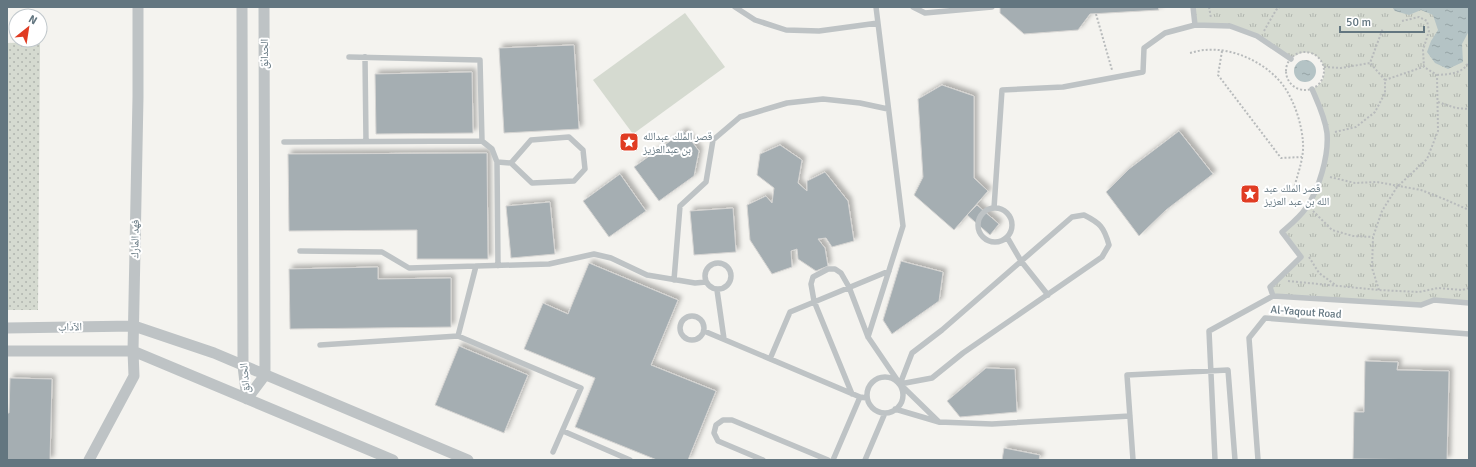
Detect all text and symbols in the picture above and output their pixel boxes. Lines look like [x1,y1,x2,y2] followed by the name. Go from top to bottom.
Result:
[8,8,48,48] north arrow
[1340,8,1424,34] scale bar
[26,12,39,27] text: N
[1346,15,1371,30] text: 50 m
[258,39,271,69] street label: الحدائق
[642,130,713,156] place label: قصر الملك عبدالله بن عبدالعزيز
[618,131,640,153] place icon: قصر الملك عبدالله بن عبدالعزيز
[1263,182,1329,208] place label: قصر الملك عبد الله بن عبد العزيز
[1239,183,1261,205] place icon: قصر الملك عبد الله بن عبد العزيز
[128,219,142,259] street label: فهد المارك
[1270,303,1342,321] street label: Al-Yaqout Road
[58,320,82,334] street label: الآداب
[237,362,253,394] street label: الحدائق

